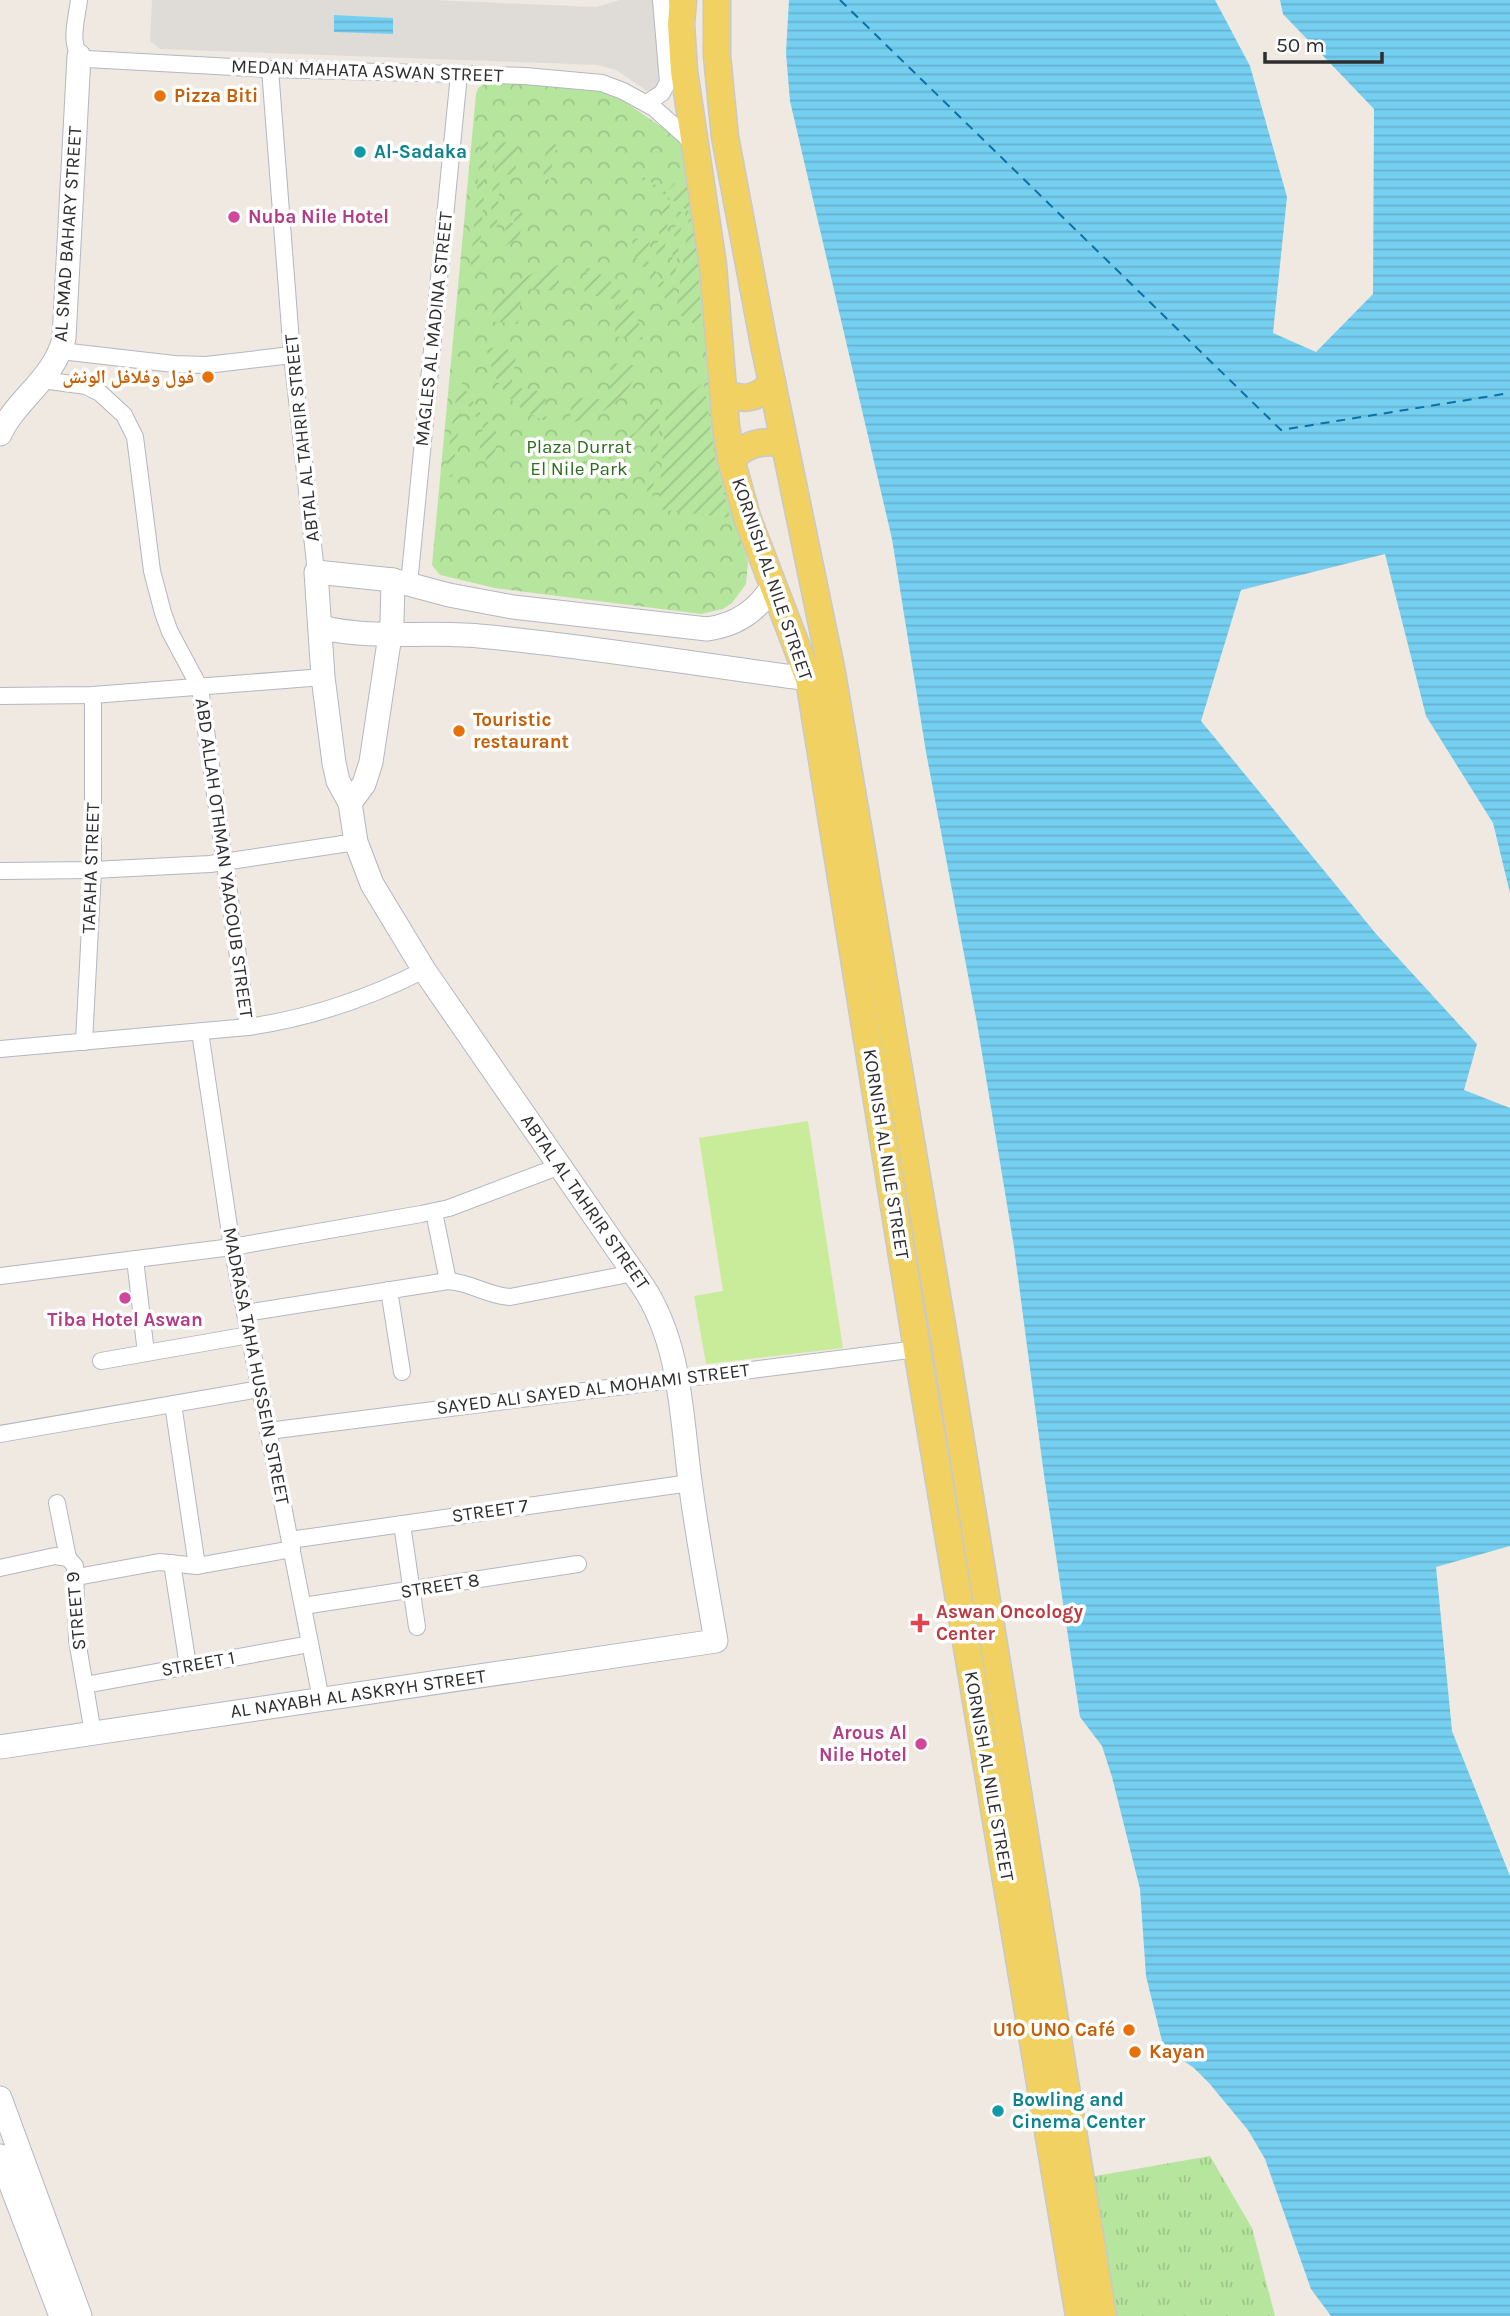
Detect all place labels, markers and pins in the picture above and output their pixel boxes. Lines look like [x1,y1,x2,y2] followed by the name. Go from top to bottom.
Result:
[174,85,258,107] place label: Pizza Biti
[152,88,168,104] marker: Pizza Biti
[374,141,467,163] place label: Al-Sadaka
[352,144,368,160] marker: Al-Sadaka
[248,206,389,228] place label: Nuba Nile Hotel
[226,209,242,225] marker: Nuba Nile Hotel
[62,366,194,388] place label: فول وفلافل الونش
[200,369,216,385] marker: فول وفلافل الونش
[473,709,569,753] place label: Touristic restaurant
[451,723,467,739] marker: Touristic restaurant
[117,1290,133,1306] marker: Tiba Hotel Aswan
[47,1309,203,1331] place label: Tiba Hotel Aswan
[936,1601,1083,1645] place label: Aswan Oncology Center
[910,1613,930,1633] marker: Aswan Oncology Center
[819,1722,907,1766] place label: Arous Al Nile Hotel
[913,1736,929,1752] marker: Arous Al Nile Hotel
[993,2019,1115,2041] place label: U1O UNO Café
[1121,2022,1137,2038] marker: U1O UNO Café
[1149,2041,1205,2063] place label: Kayan
[1127,2044,1143,2060] marker: Kayan
[1012,2089,1146,2133] place label: Bowling and Cinema Center
[990,2103,1006,2119] marker: Bowling and Cinema Center

